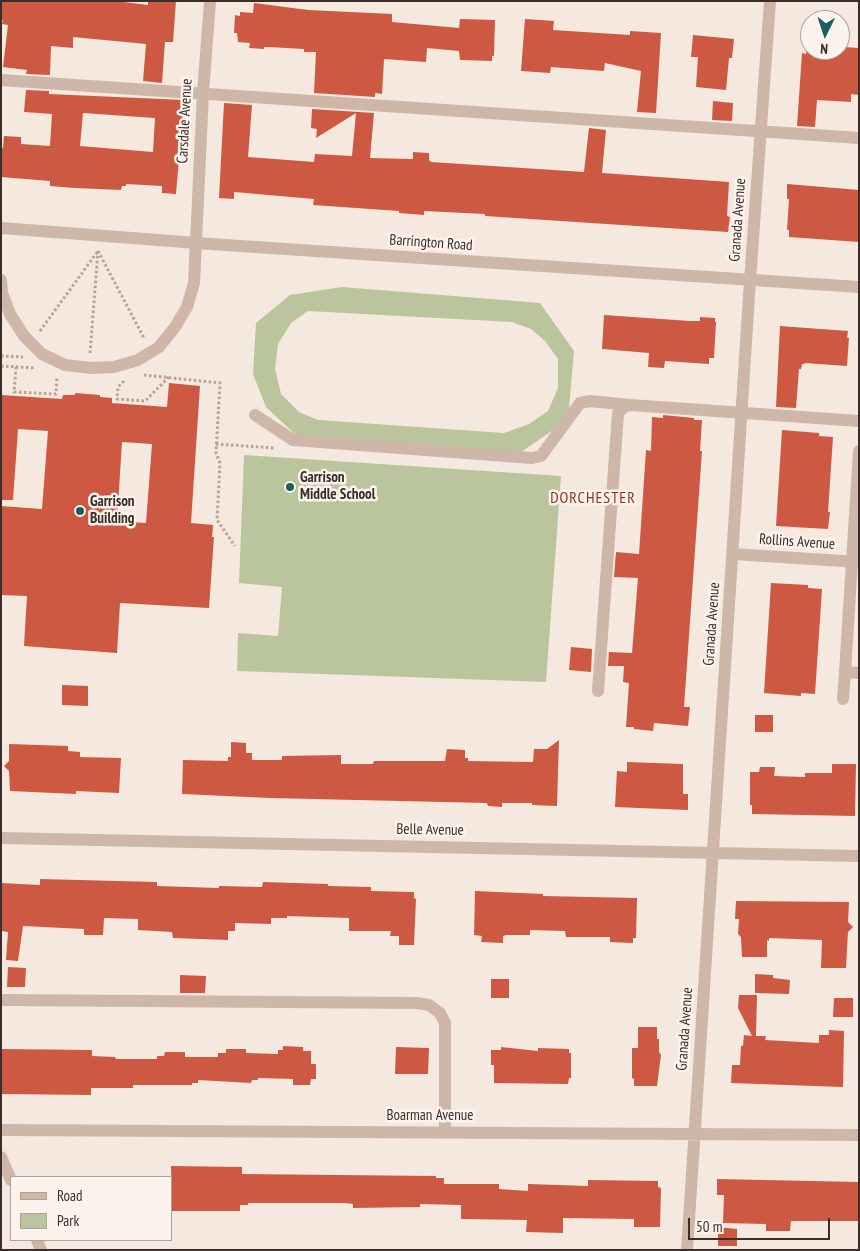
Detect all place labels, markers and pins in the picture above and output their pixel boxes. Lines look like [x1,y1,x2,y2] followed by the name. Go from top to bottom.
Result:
[300,469,375,504] place label: Garrison Middle School
[284,481,296,493] marker: Garrison Middle School
[90,493,135,528] place label: Garrison Building
[74,505,86,517] marker: Garrison Building

